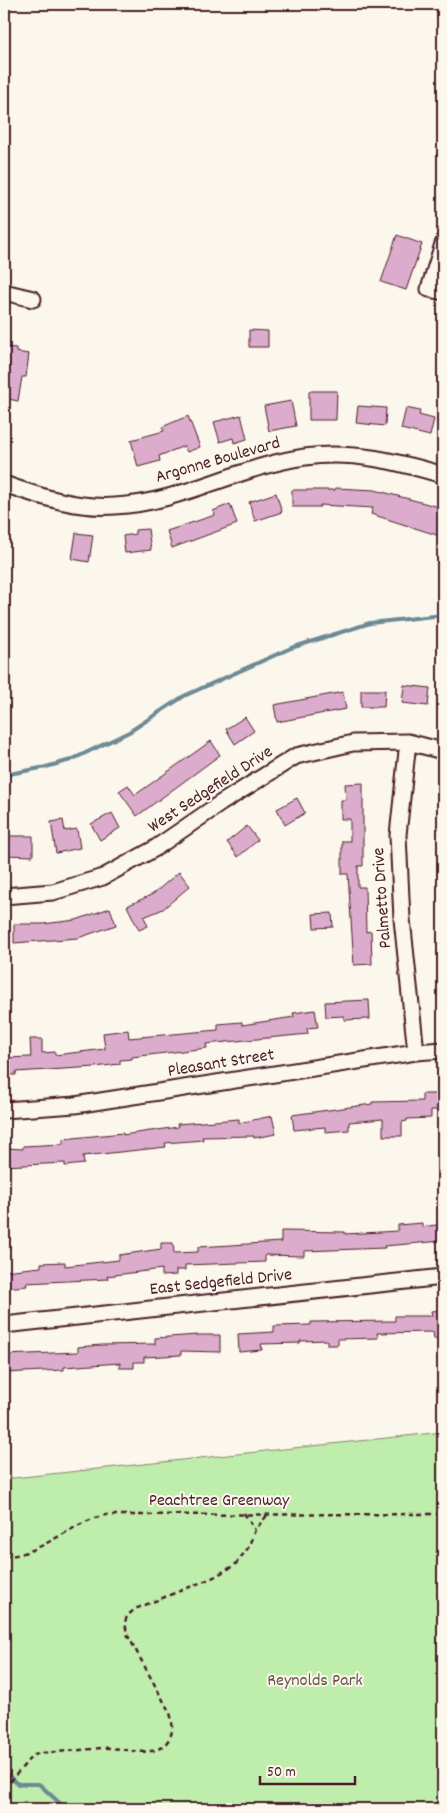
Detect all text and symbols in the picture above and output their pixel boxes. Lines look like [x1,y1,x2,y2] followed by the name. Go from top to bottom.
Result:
[153,431,283,491] street label: Argonne Boulevard
[144,740,278,840] street label: West Sedgefield Drive
[367,847,399,949] street label: Palmetto Drive
[166,1043,276,1085] street label: Pleasant Street
[149,1263,293,1303] street label: East Sedgefield Drive
[149,1489,290,1514] street label: Peachtree Greenway
[267,1669,363,1694] park label: Reynolds Park
[260,1753,354,1785] scale bar
[267,1762,296,1784] text: 50 m

